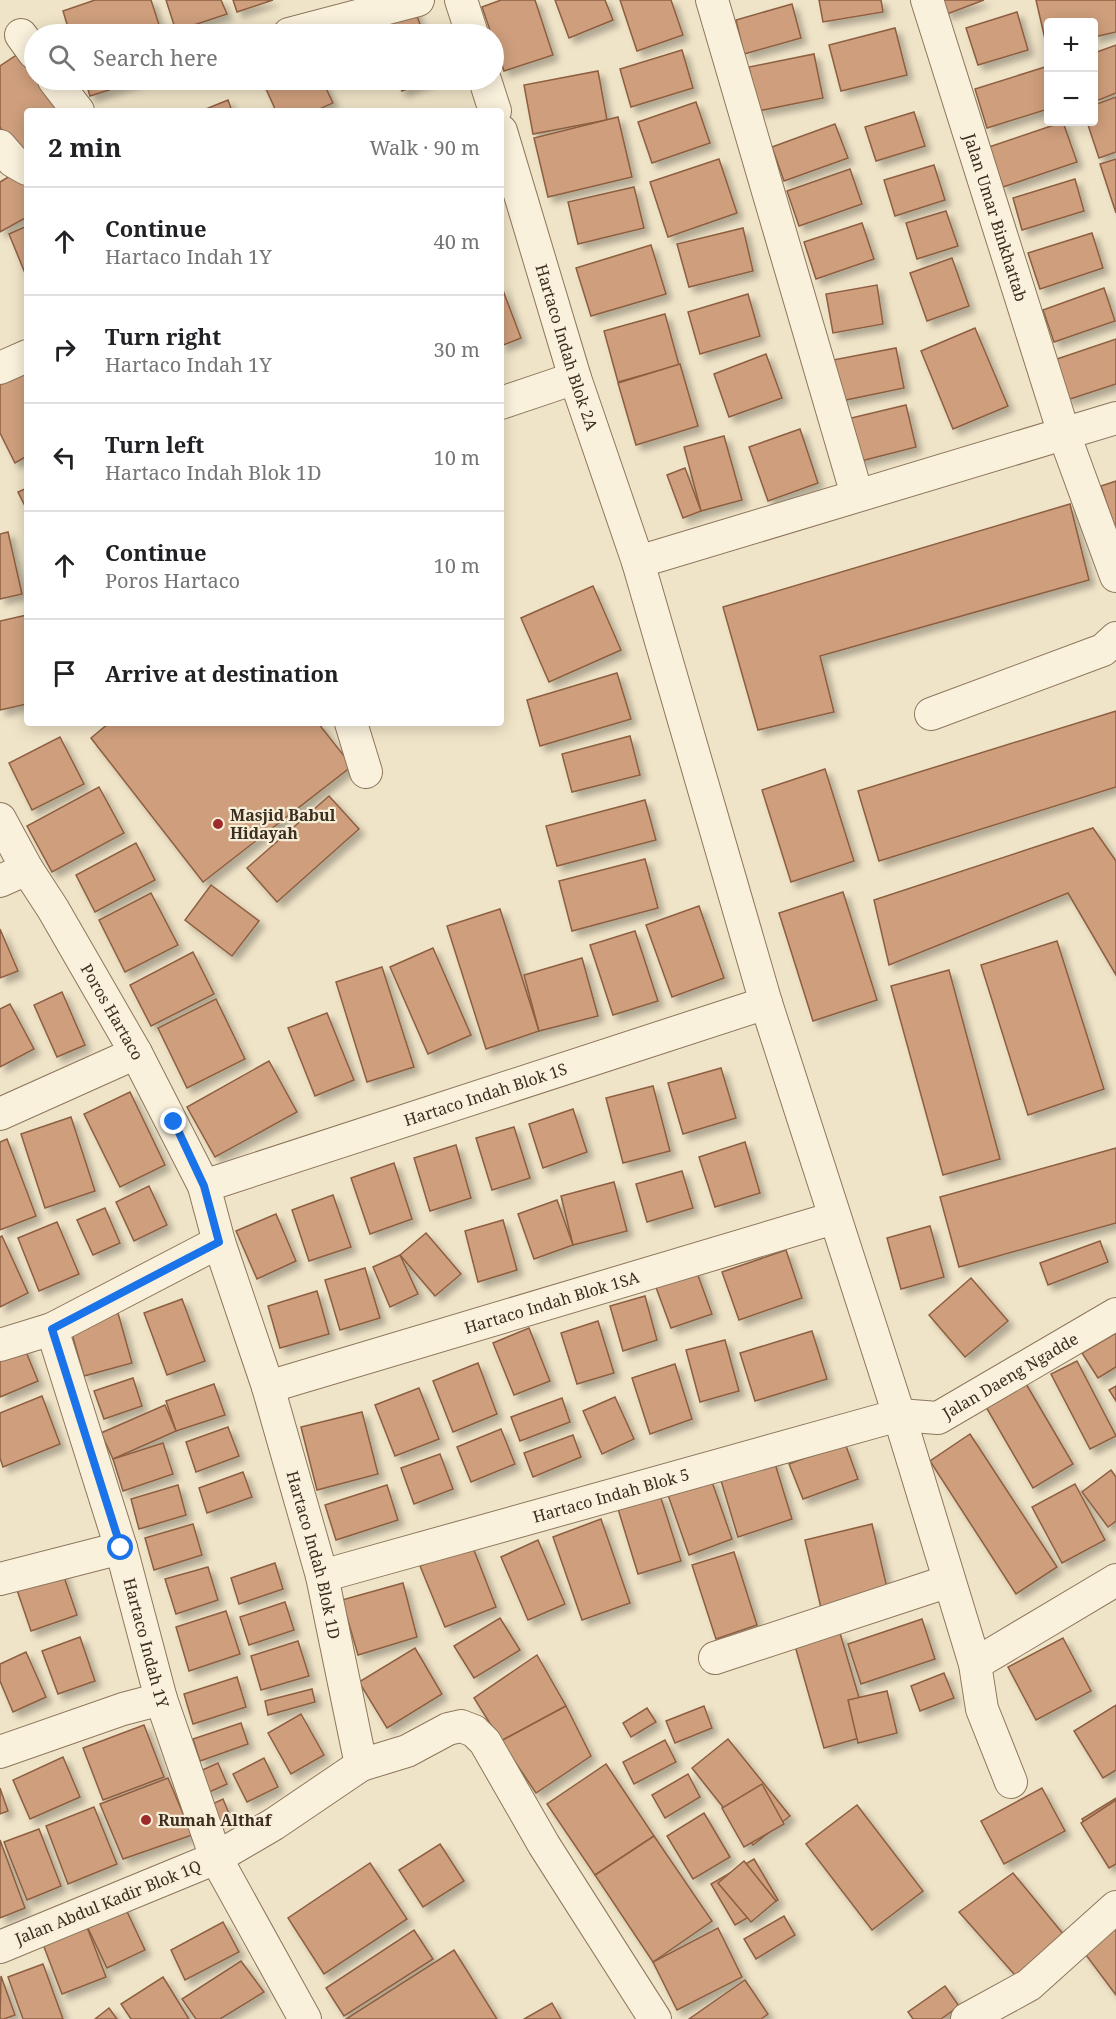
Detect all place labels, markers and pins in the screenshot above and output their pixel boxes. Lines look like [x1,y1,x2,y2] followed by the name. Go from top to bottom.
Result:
[230,804,336,844] place label: Masjid Babul Hidayah
[211,817,225,831] marker: Masjid Babul Hidayah
[158,1809,273,1831] place label: Rumah Althaf
[139,1813,153,1827] marker: Rumah Althaf

